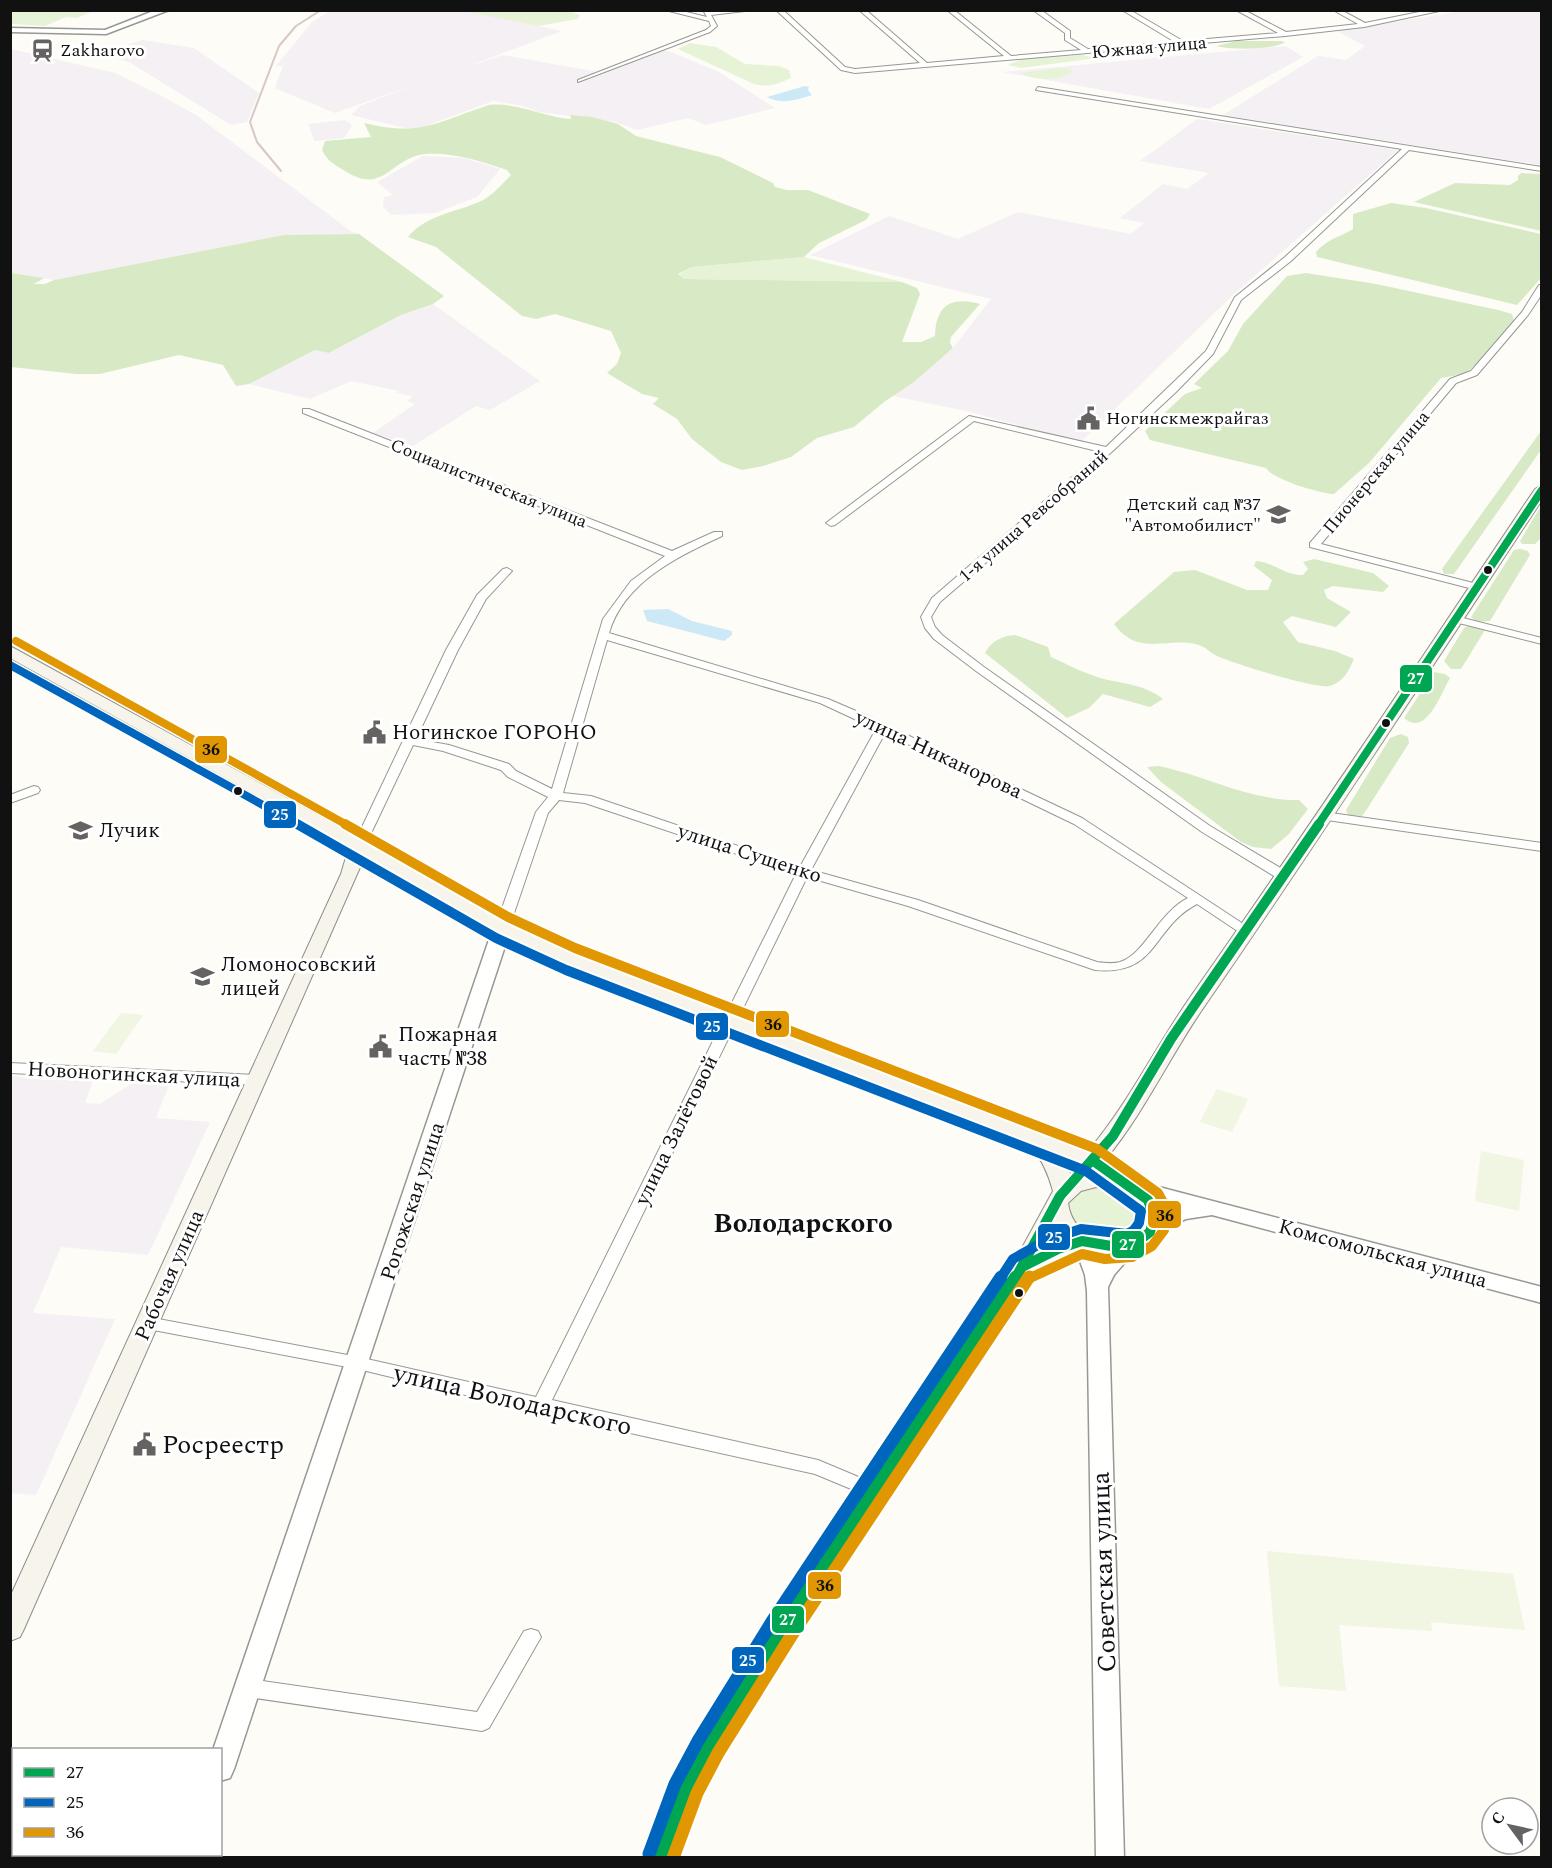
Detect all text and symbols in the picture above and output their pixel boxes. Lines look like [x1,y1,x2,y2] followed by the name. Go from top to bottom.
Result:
[1090,29,1208,66] street label: Южная улица
[29,37,55,63] station icon: Zakharovo
[60,37,145,64] place label: Zakharovo
[1317,404,1436,540] street label: Пионерская улица
[1075,405,1101,431] public building icon: Ногинскмежрайгаз
[1106,405,1269,432] place label: Ногинскмежрайгаз
[386,432,591,535] street label: Социалистическая улица
[952,444,1114,589] street label: 1-я улица Ревсобраний
[1124,491,1261,539] place label: Детский сад №37 "Автомобилист"
[1266,501,1292,527] school or university icon: Детский сад №37 "Автомобилист"
[1482,564,1494,576] unlabelled marker
[1399,664,1433,693] line badge: 27
[1407,667,1425,691] text: 27
[849,702,1028,808] street label: улица Никанорова
[392,717,597,749] place label: Ногинское ГОРОНО
[1380,717,1392,729] unlabelled marker
[361,719,387,745] public building icon: Ногинское ГОРОНО
[194,735,228,764] line badge: 36
[202,738,220,762] text: 36
[232,785,244,797] unlabelled marker
[263,800,297,829] line badge: 25
[271,803,289,827] text: 25
[99,815,160,847] place label: Лучик
[673,815,826,892] street label: улица Сущенко
[68,817,94,843] school or university icon: Лучик
[221,949,376,1005] place label: Ломоносовский лицей
[190,963,216,989] school or university icon: Ломоносовский лицей
[755,1010,790,1038] line badge: 36
[695,1012,729,1041] line badge: 25
[764,1013,782,1037] text: 36
[703,1015,721,1039] text: 25
[398,1019,498,1075] place label: Пожарная часть №38
[367,1033,393,1059] public building icon: Пожарная часть №38
[626,1050,727,1212] street label: улица Залётовой
[27,1053,242,1097] street label: Новоногинская улица
[372,1117,454,1285] street label: Рогожская улица
[1147,1200,1182,1229] line badge: 36
[713,1203,893,1245] district label: Володарского
[127,1204,213,1346] street label: Рабочая улица
[1156,1204,1174,1228] text: 36
[1275,1211,1491,1297] street label: Комсомольская улица
[1037,1223,1071,1251] line badge: 25
[1045,1226,1063,1250] text: 25
[1111,1230,1145,1259] line badge: 27
[1119,1233,1137,1257] text: 27
[1013,1287,1025,1299] unlabelled marker
[388,1353,636,1447] street label: улица Володарского
[162,1425,284,1465] place label: Росреестр
[131,1431,157,1457] public building icon: Росреестр
[1080,1471,1127,1673] street label: Советская улица
[807,1571,842,1600] line badge: 36
[816,1574,834,1598] text: 36
[771,1605,805,1634] line badge: 27
[779,1608,797,1632] text: 27
[731,1646,765,1674] line badge: 25
[739,1649,757,1673] text: 25
[12,1748,222,1856] legend
[66,1759,84,1786] text: 27
[66,1789,84,1816] text: 25
[1480,1796,1540,1856] north arrow
[1485,1807,1511,1830] text: С
[66,1819,84,1846] text: 36

